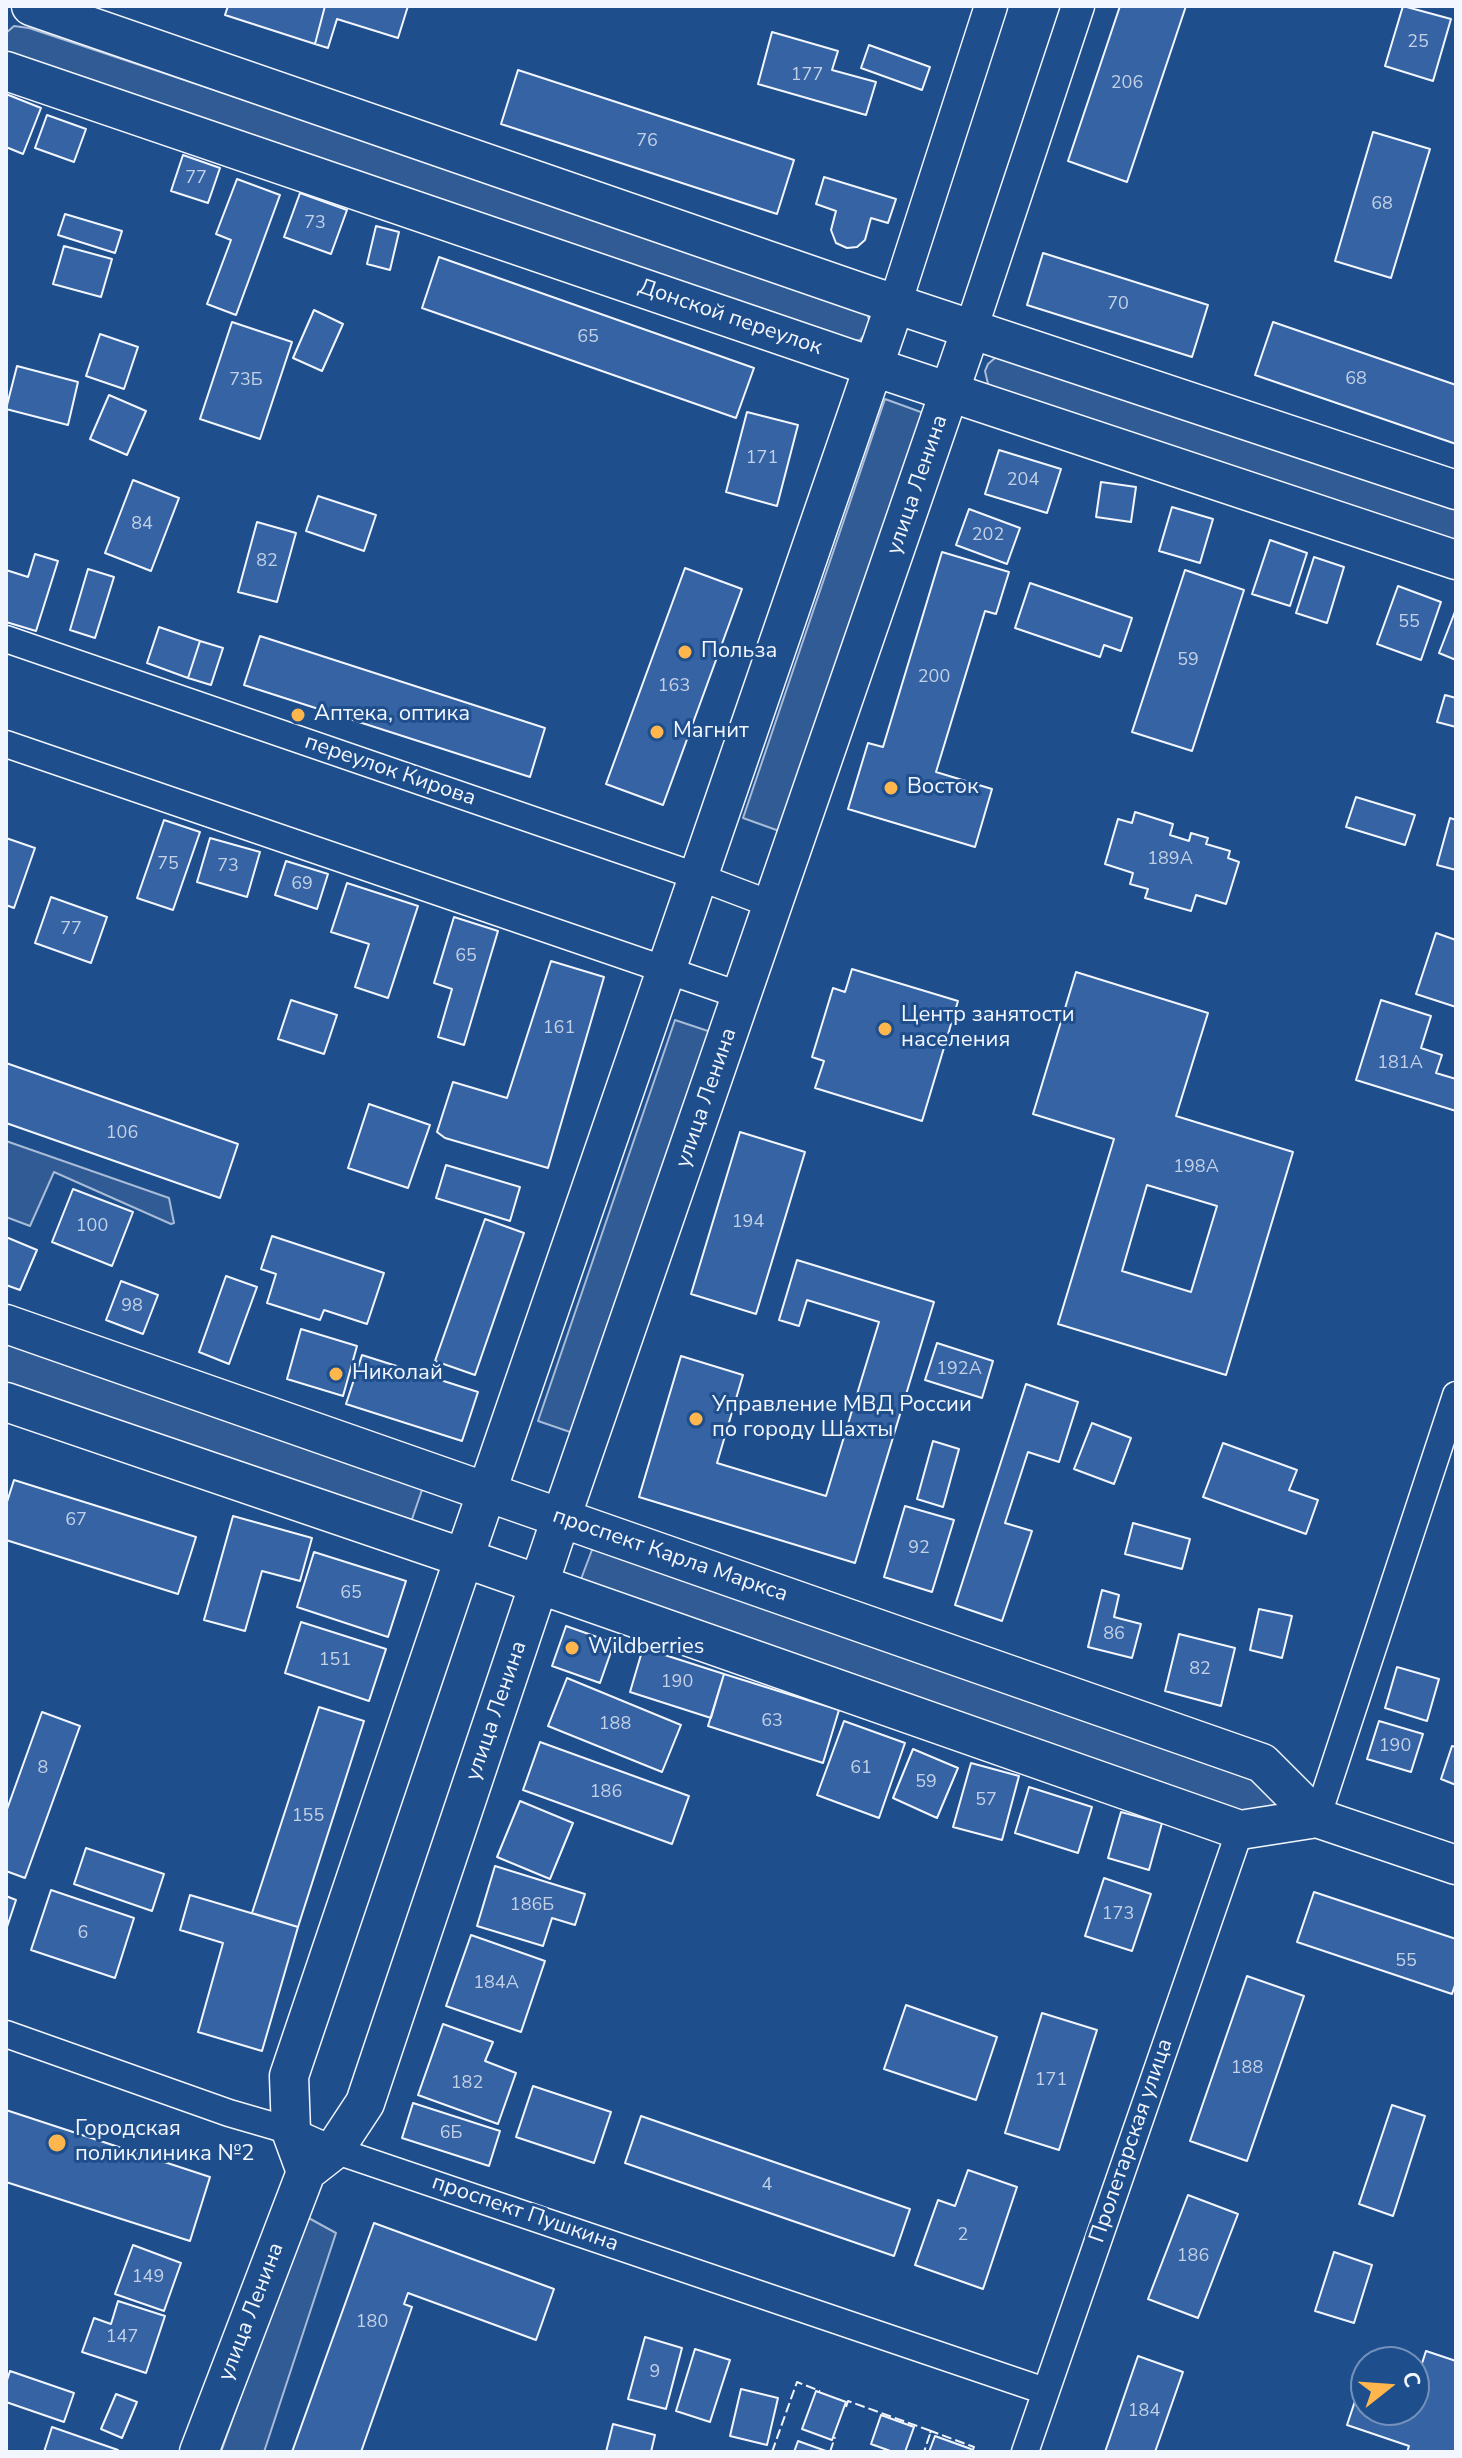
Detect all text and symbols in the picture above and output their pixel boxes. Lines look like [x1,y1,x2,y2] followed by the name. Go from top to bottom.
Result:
[1407,32,1429,54] house number: 25
[791,65,823,87] house number: 177
[1111,73,1143,95] house number: 206
[636,131,658,153] house number: 76
[185,168,207,190] house number: 77
[1371,194,1393,216] house number: 68
[304,213,326,235] house number: 73
[635,274,825,362] street label: Донской переулок
[1107,294,1129,316] house number: 70
[577,327,599,349] house number: 65
[1345,369,1367,391] house number: 68
[229,370,263,392] house number: 73Б
[882,412,954,558] street label: улица Ленина
[746,448,778,470] house number: 171
[1007,470,1039,492] house number: 204
[131,514,153,536] house number: 84
[972,525,1004,547] house number: 202
[256,551,278,573] house number: 82
[1398,612,1420,634] house number: 55
[701,639,777,665] place label: Польза
[676,643,694,661] marker: Польза
[1177,650,1199,672] house number: 59
[918,667,950,689] house number: 200
[658,676,690,698] house number: 163
[314,702,470,728] place label: Аптека, оптика
[289,706,307,724] marker: Аптека, оптика
[673,719,749,745] place label: Магнит
[648,723,666,741] marker: Магнит
[301,729,479,813] street label: переулок Кирова
[907,775,978,801] place label: Восток
[882,779,900,797] marker: Восток
[1147,849,1193,871] house number: 189А
[157,854,179,876] house number: 75
[217,856,239,878] house number: 73
[291,874,313,896] house number: 69
[60,919,82,941] house number: 77
[455,946,477,968] house number: 65
[901,1003,1074,1054] place label: Центр занятости населения
[543,1018,575,1040] house number: 161
[876,1020,894,1038] marker: Центр занятости населения
[671,1025,743,1171] street label: улица Ленина
[1377,1053,1423,1075] house number: 181А
[106,1123,138,1145] house number: 106
[1173,1157,1219,1179] house number: 198А
[732,1212,764,1234] house number: 194
[76,1216,108,1238] house number: 100
[121,1296,143,1318] house number: 98
[936,1359,982,1381] house number: 192А
[352,1361,443,1387] place label: Николай
[327,1365,345,1383] marker: Николай
[712,1393,972,1444] place label: Управление МВД России по городу Шахты
[687,1410,705,1428] marker: Управление МВД России по городу Шахты
[549,1503,791,1609] street label: проспект Карла Маркса
[65,1510,87,1532] house number: 67
[908,1538,930,1560] house number: 92
[340,1583,362,1605] house number: 65
[1103,1624,1125,1646] house number: 86
[588,1635,704,1661] place label: Wildberries
[461,1638,533,1784] street label: улица Ленина
[563,1639,581,1657] marker: Wildberries
[319,1650,351,1672] house number: 151
[1189,1659,1211,1681] house number: 82
[661,1672,693,1694] house number: 190
[761,1711,783,1733] house number: 63
[599,1714,631,1736] house number: 188
[1379,1736,1411,1758] house number: 190
[38,1758,48,1780] house number: 8
[850,1758,872,1780] house number: 61
[915,1772,937,1794] house number: 59
[590,1782,622,1804] house number: 186
[975,1790,997,1812] house number: 57
[292,1806,324,1828] house number: 155
[510,1895,554,1917] house number: 186Б
[1102,1904,1134,1926] house number: 173
[78,1923,88,1945] house number: 6
[1395,1951,1417,1973] house number: 55
[473,1973,519,1995] house number: 184А
[1085,2036,1179,2246] street label: Пролетарская улица
[1231,2058,1263,2080] house number: 188
[1035,2070,1067,2092] house number: 171
[451,2073,483,2095] house number: 182
[75,2117,254,2168] place label: Городская поликлиника №2
[440,2123,462,2145] house number: 6Б
[46,2132,68,2154] marker: Городская поликлиника №2
[428,2170,622,2258] street label: проспект Пушкина
[762,2175,772,2197] house number: 4
[958,2225,968,2247] house number: 2
[214,2239,290,2385] street label: улица Ленина
[1177,2246,1209,2268] house number: 186
[132,2267,164,2289] house number: 149
[356,2312,388,2334] house number: 180
[106,2327,138,2349] house number: 147
[1350,2346,1430,2426] north arrow
[650,2362,660,2384] house number: 9
[1395,2368,1428,2391] text: С
[1128,2401,1160,2423] house number: 184

